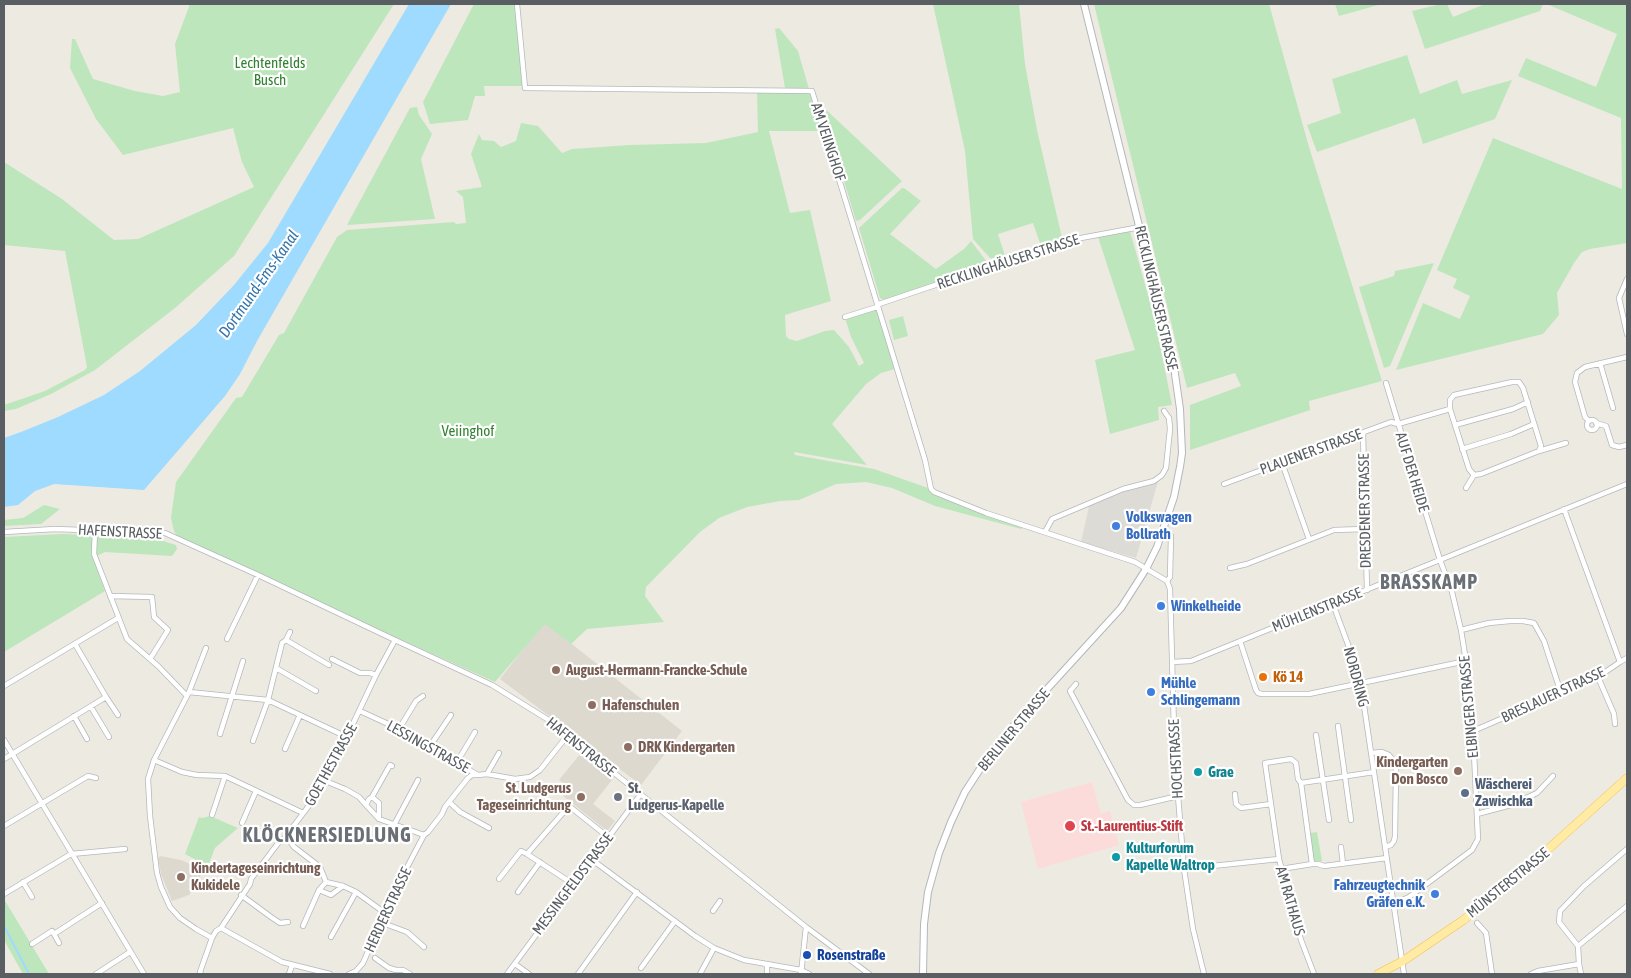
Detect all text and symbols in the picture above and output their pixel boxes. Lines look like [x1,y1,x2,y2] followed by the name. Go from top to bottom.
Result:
[235,54,305,89] park label: Lechtenfelds Busch
[807,101,849,183] street label: AM VEIINGHOF
[1131,224,1181,372] street label: RECKLINGHÄUSER STRASSE
[215,227,303,341] water label: Dortmund-Ems-Kanal
[935,231,1081,293] street label: RECKLINGHÄUSER STRASSE
[442,422,494,440] park label: Veiinghof
[1258,425,1364,479] street label: PLAUENER STRASSE
[1391,430,1433,514] street label: AUF DER HEIDE
[1355,453,1375,569] street label: DRESDENER STRASSE
[1126,508,1192,543] place label: Volkswagen Bollrath
[1110,520,1122,532] marker: Volkswagen Bollrath
[78,521,162,543] street label: HAFENSTRASSE
[1379,571,1479,595] district label: BRASSKAMP
[1269,584,1365,636] street label: MÜHLENSTRASSE
[1171,597,1241,615] place label: Winkelheide
[1155,600,1167,612] marker: Winkelheide
[1339,645,1373,709] street label: NORDRING
[1456,655,1482,759] street label: ELBINGER STRASSE
[566,661,747,679] place label: August-Hermann-Francke-Schule
[1498,663,1608,727] street label: BRESLAUER STRASSE
[550,664,562,676] marker: August-Hermann-Francke-Schule
[1273,668,1303,686] place label: Kö 14
[1257,671,1269,683] marker: Kö 14
[1161,674,1240,709] place label: Mühle Schlingemann
[974,685,1054,775] street label: BERLINER STRASSE
[1145,686,1157,698] marker: Mühle Schlingemann
[602,696,679,714] place label: Hafenschulen
[586,699,598,711] marker: Hafenschulen
[543,714,619,780] street label: HAFENSTRASSE
[383,717,473,777] street label: LESSINGSTRASSE
[1165,719,1187,799] street label: HOCHSTRASSE
[301,721,361,809] street label: GOETHESTRASSE
[638,738,735,756] place label: DRK Kindergarten
[622,741,634,753] marker: DRK Kindergarten
[1376,753,1448,788] place label: Kindergarten Don Bosco
[1208,763,1234,781] place label: Grae
[1452,765,1464,777] marker: Kindergarten Don Bosco
[1192,766,1204,778] marker: Grae
[1475,775,1533,810] place label: Wäscherei Zawischka
[477,779,571,814] place label: St. Ludgerus Tageseinrichtung
[628,779,724,814] place label: St. Ludgerus-Kapelle
[1459,787,1471,799] marker: Wäscherei Zawischka
[575,791,587,803] marker: St. Ludgerus Tageseinrichtung
[612,791,624,803] marker: St. Ludgerus-Kapelle
[1081,817,1183,835] place label: St.-Laurentius-Stift
[1063,819,1077,833] marker: St.-Laurentius-Stift
[240,824,414,848] district label: KLÖCKNERSIEDLUNG
[529,829,617,939] street label: MESSINGFELDSTRASSE
[1126,839,1215,874] place label: Kulturforum Kapelle Waltrop
[1463,844,1553,922] street label: MÜNSTERSTRASSE
[1110,851,1122,863] marker: Kulturforum Kapelle Waltrop
[191,859,320,894] place label: Kindertageseinrichtung Kukidele
[1271,864,1309,938] street label: AM RATHAUS
[360,865,416,955] street label: HERDERSTRASSE
[175,871,187,883] marker: Kindertageseinrichtung Kukidele
[1334,876,1425,911] place label: Fahrzeugtechnik Gräfen e.K.
[1429,888,1441,900] marker: Fahrzeugtechnik Gräfen e.K.
[817,946,886,964] place label: Rosenstraße
[801,949,813,961] marker: Rosenstraße

